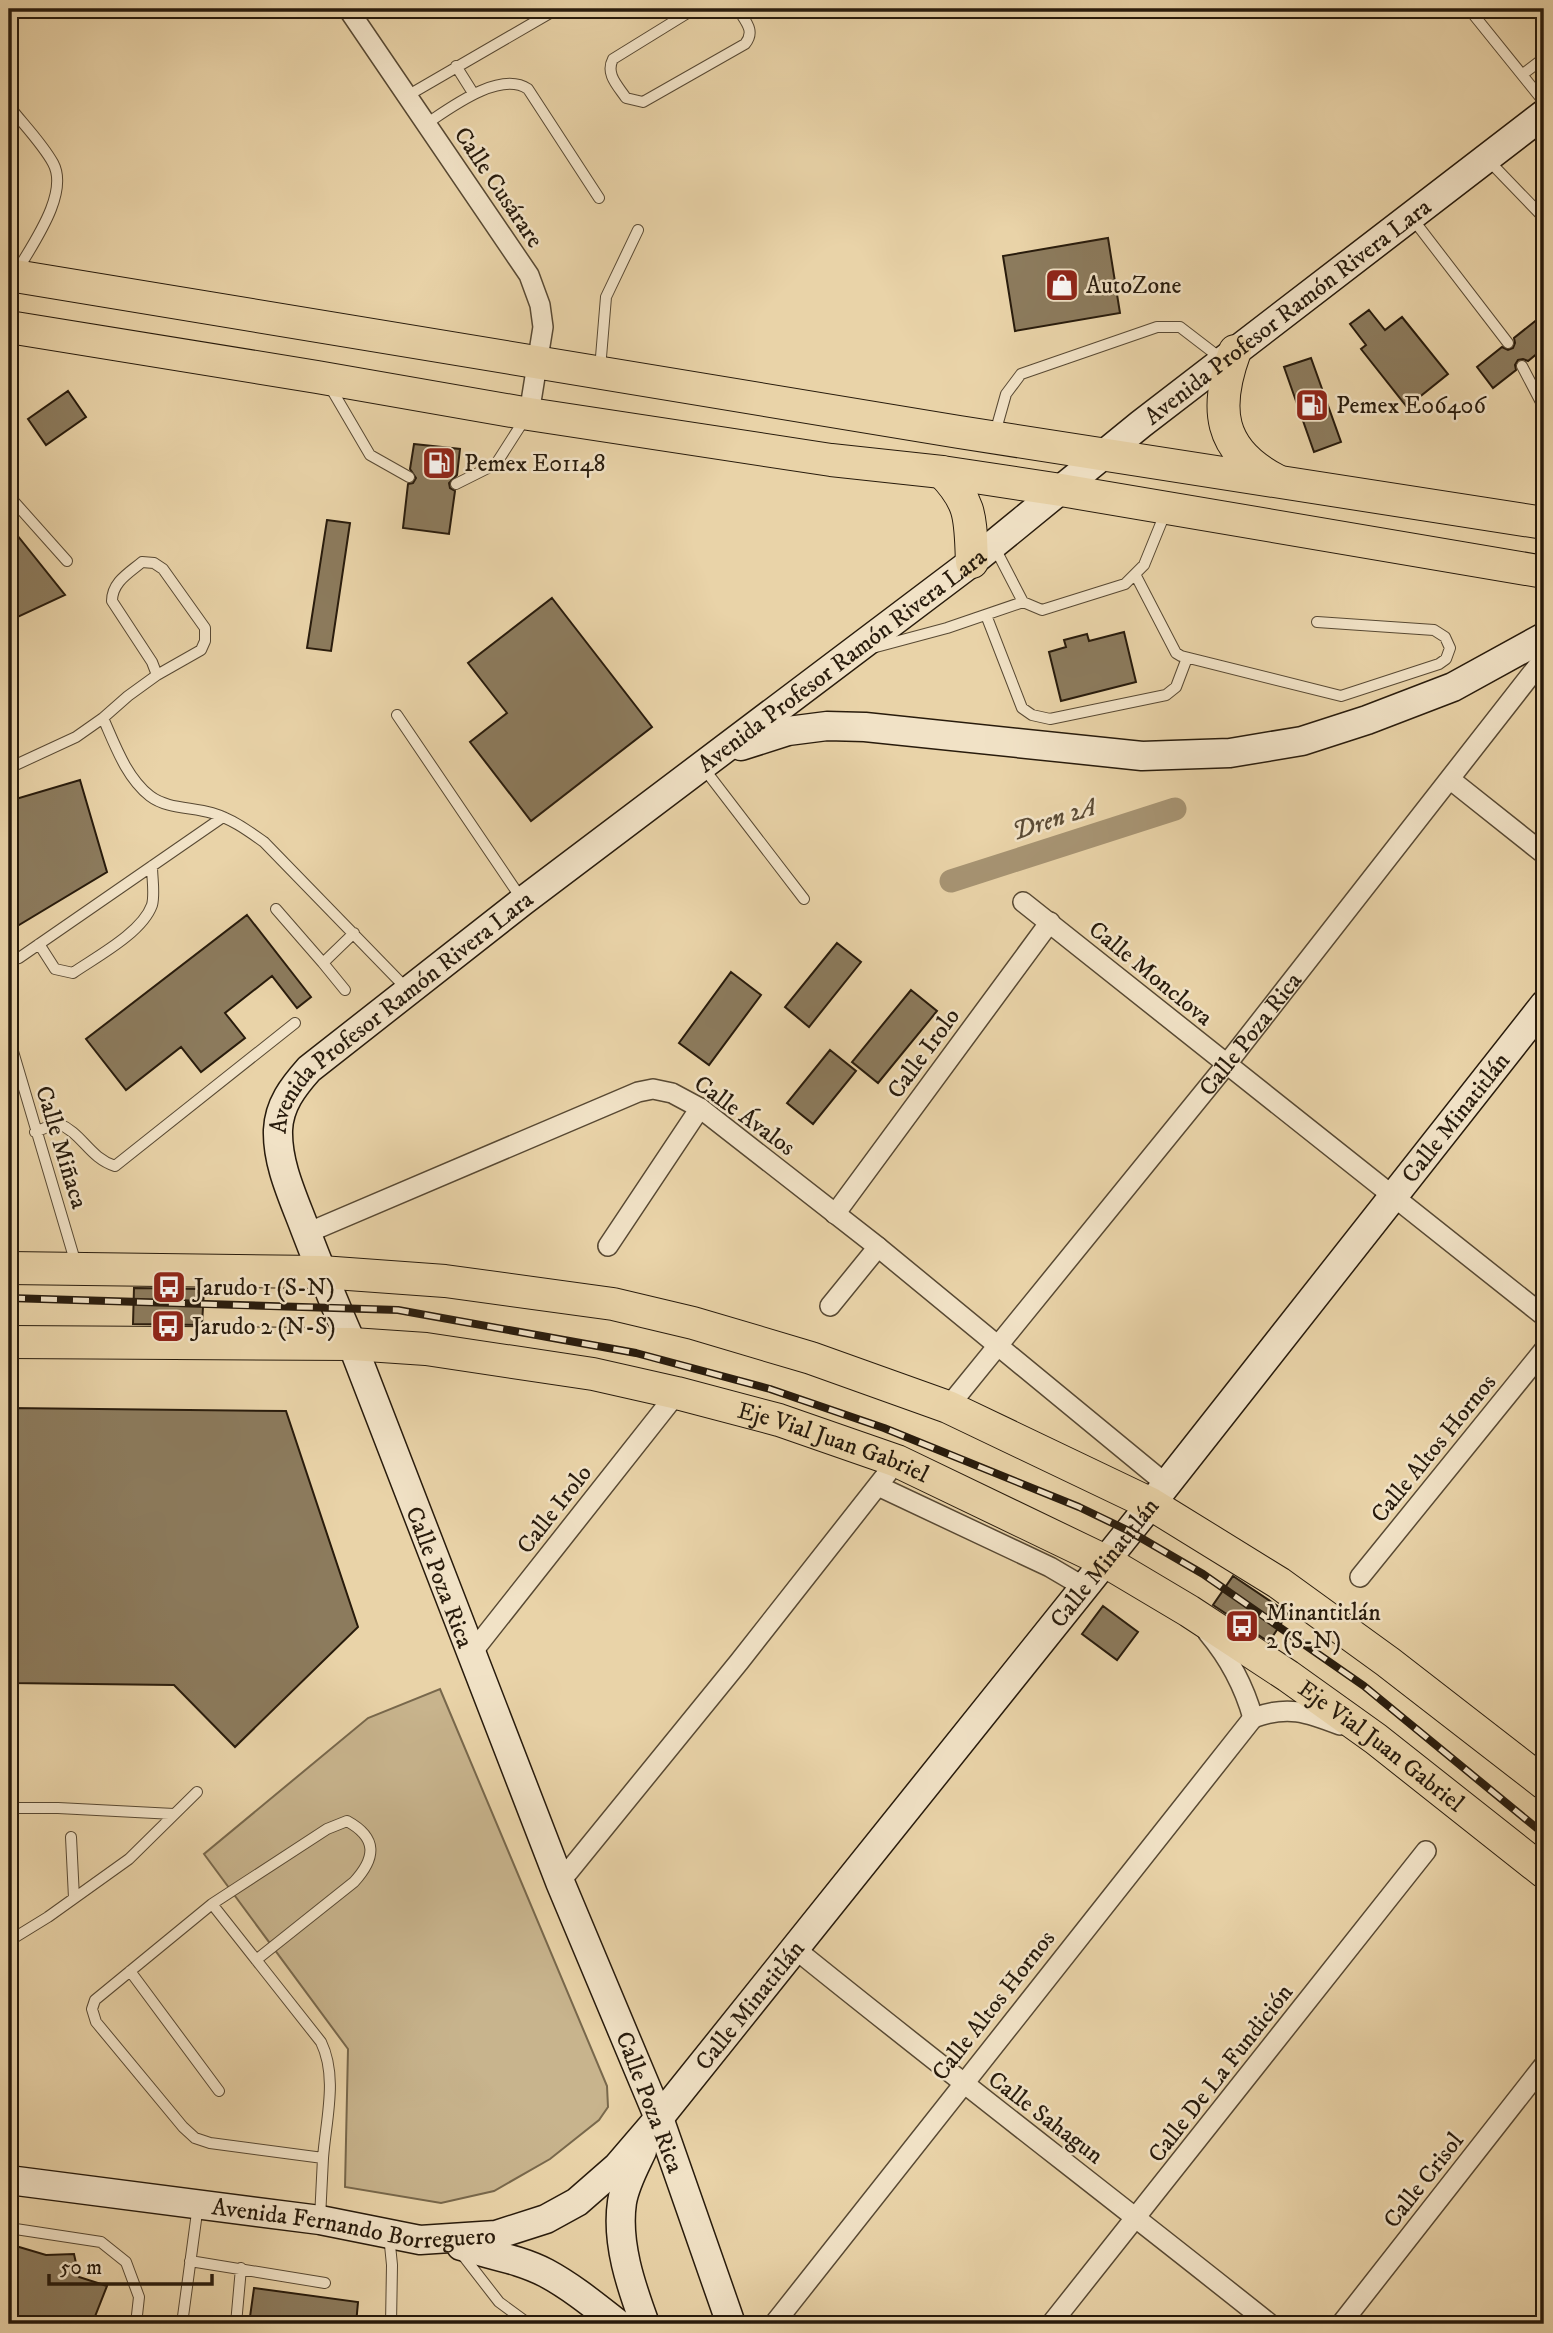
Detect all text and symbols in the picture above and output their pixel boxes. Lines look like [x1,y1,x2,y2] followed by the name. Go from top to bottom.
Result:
[447,121,550,254] street label: Calle Cusárare
[1139,192,1438,432] street label: Avenida Profesor Ramón Rivera Lara
[1043,266,1081,304] shop icon: AutoZone
[1086,271,1182,301] place label: AutoZone
[1293,386,1331,424] fuel station icon: Pemex E06406
[1336,391,1487,421] place label: Pemex E06406
[420,444,458,482] fuel station icon: Pemex E01148
[464,449,606,479] place label: Pemex E01148
[692,542,994,780] street label: Avenida Profesor Ramón Rivera Lara
[1008,790,1102,849] water label: Dren 2A
[264,884,540,1135] street label: Avenida Profesor Ramón Rivera Lara
[1082,915,1219,1034] street label: Calle Monclova
[1193,966,1309,1103] street label: Calle Poza Rica
[881,1002,967,1105] street label: Calle Irolo
[1396,1046,1517,1189] street label: Calle Minatitlán
[688,1068,802,1163] street label: Calle Ávalos
[28,1082,94,1213] street label: Calle Miñaca
[150,1268,188,1306] bus stop icon: Jarudo 1 (S-N)
[192,1273,335,1303] place label: Jarudo 1 (S-N)
[149,1307,187,1345] bus stop icon: Jarudo 2 (N-S)
[190,1312,336,1342] place label: Jarudo 2 (N-S)
[1365,1368,1503,1529] street label: Calle Altos Hornos
[734,1396,934,1490] street label: Eje Vial Juan Gabriel
[511,1459,599,1560] street label: Calle Irolo
[1044,1492,1166,1634] street label: Calle Minatitlán
[398,1502,480,1653] street label: Calle Poza Rica
[1266,1598,1381,1656] place label: Minantitlán 2 (S-N)
[1223,1607,1261,1645] bus stop icon: Minantitlán 2 (S-N)
[1292,1674,1470,1819] street label: Eje Vial Juan Gabriel
[926,1924,1062,2087] street label: Calle Altos Hornos
[689,1934,812,2077] street label: Calle Minatitlán
[1142,1978,1300,2169] street label: Calle De La Fundición
[608,2027,690,2178] street label: Calle Poza Rica
[982,2065,1109,2171] street label: Calle Sahagun
[1377,2126,1471,2235] street label: Calle Crisol
[210,2192,497,2256] street label: Avenida Fernando Borreguero
[49,2242,212,2286] scale bar
[60,2255,102,2281] text: 50 m

